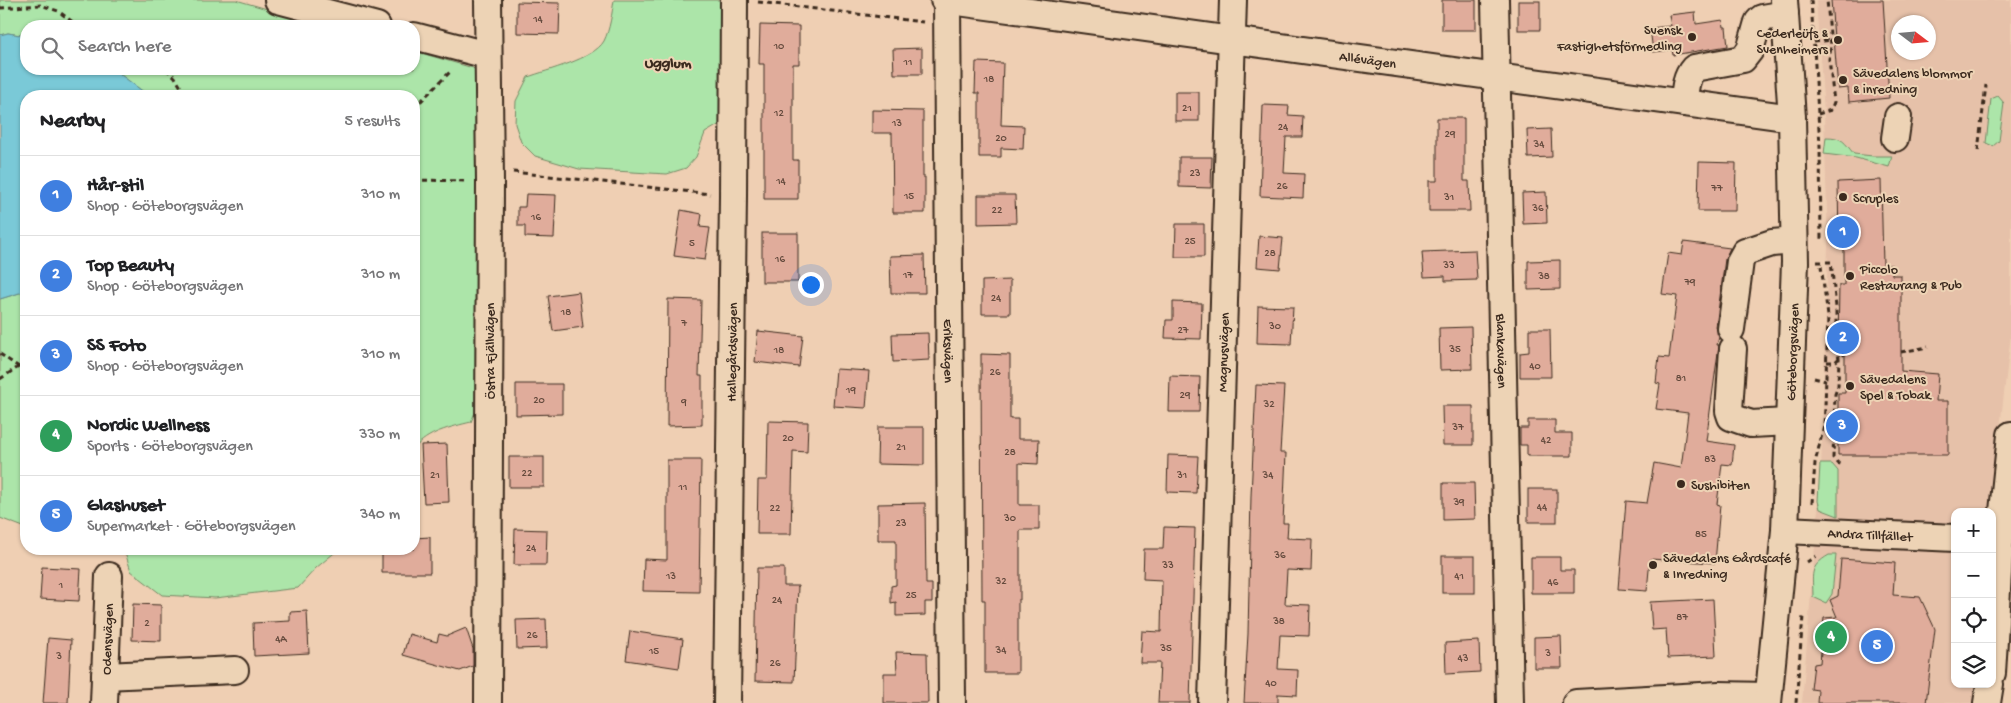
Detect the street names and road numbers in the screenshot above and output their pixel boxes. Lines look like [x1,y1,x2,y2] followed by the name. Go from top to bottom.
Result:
[1338,49,1398,74] street label: Allévägen
[483,302,500,399] street label: Östra Fjällvägen
[725,302,743,402] street label: Hallegårdsvägen
[1784,303,1804,401] street label: Göteborgsvägen
[1215,312,1235,392] street label: Magnusvägen
[1491,313,1509,389] street label: Blankavägen
[938,319,956,383] street label: Eriksvägen
[1827,526,1914,547] street label: Andra Tillfället
[99,603,119,675] street label: Odensvägen

